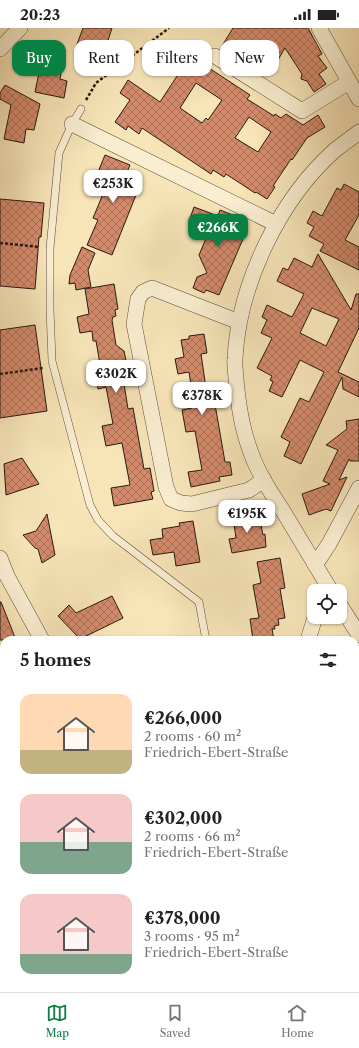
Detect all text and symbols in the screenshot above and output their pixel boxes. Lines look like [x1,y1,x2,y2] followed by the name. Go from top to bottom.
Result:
[20,5,60,24] text: 20:23
[12,40,66,76] chip: Buy
[74,40,134,76] chip: Rent
[142,40,212,76] chip: Filters
[220,40,279,76] chip: New
[85,170,141,204] pin: €253K
[93,175,133,191] text: €253K
[190,214,246,248] pin: €266K
[197,219,239,235] text: €266K
[88,360,144,394] pin: €302K
[95,365,137,381] text: €302K
[174,382,230,416] pin: €378K
[182,387,222,403] text: €378K
[219,500,275,534] pin: €195K
[227,505,267,521] text: €195K
[307,584,347,624] map controls
[307,584,347,624] button: locate
[317,649,339,671] icon: filters
[20,650,91,670] text: 5 homes
[144,708,222,728] text: €266,000
[52,710,100,758] icon: home
[144,728,241,744] text: 2 rooms · 60 m²
[144,744,288,760] text: Friedrich-Ebert-Straße
[144,808,222,828] text: €302,000
[52,810,100,858] icon: home
[144,828,241,844] text: 2 rooms · 66 m²
[144,844,288,860] text: Friedrich-Ebert-Straße
[144,908,221,928] text: €378,000
[52,910,100,958] icon: home
[144,928,240,944] text: 3 rooms · 95 m²
[144,944,288,960] text: Friedrich-Ebert-Straße
[45,1002,69,1040] tab: Map
[160,1002,190,1040] tab: Saved
[281,1002,314,1040] tab: Home

